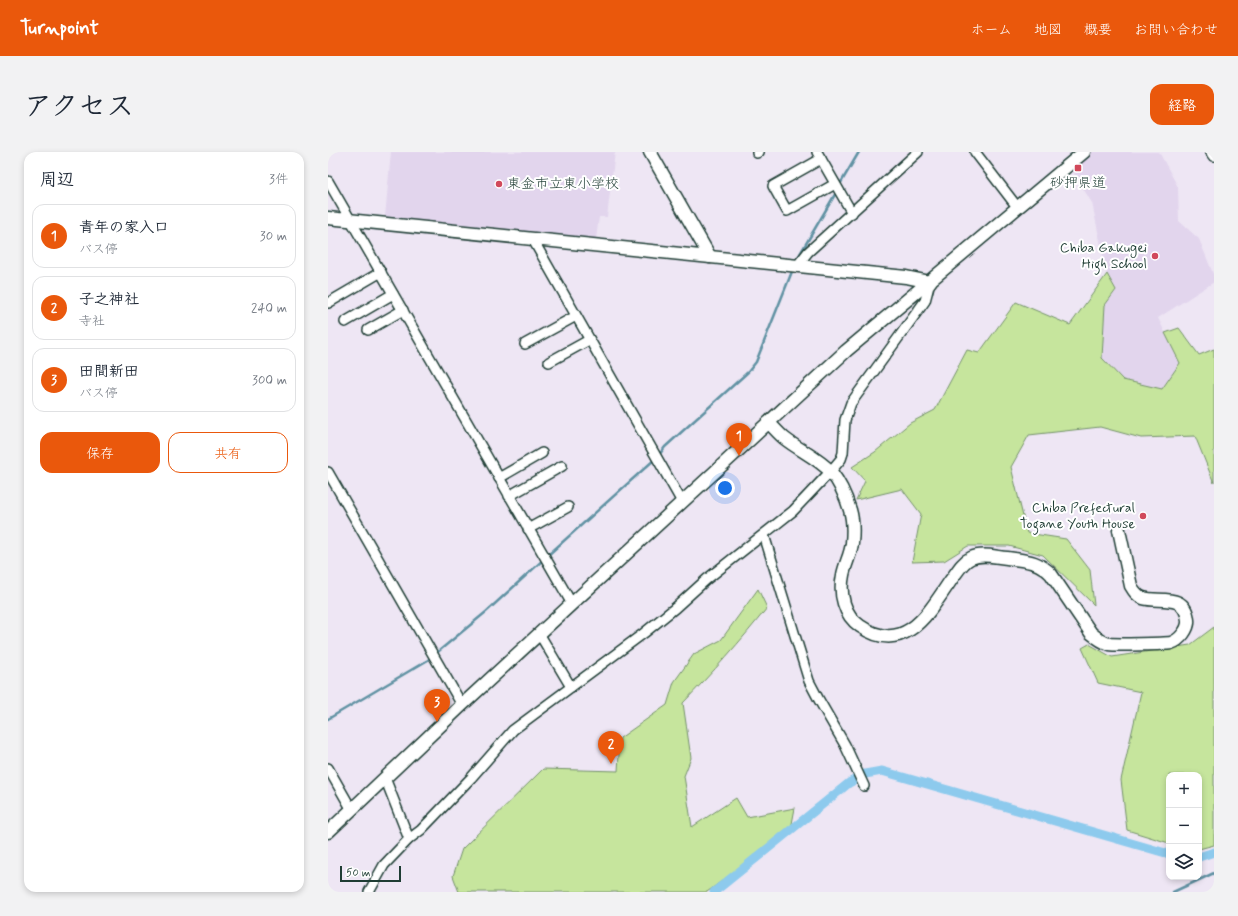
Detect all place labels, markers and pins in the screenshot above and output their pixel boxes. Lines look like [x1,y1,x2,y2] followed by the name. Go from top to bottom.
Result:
[1073,163,1083,173] marker: 砂押県道
[1050,174,1106,192] place label: 砂押県道
[507,175,619,193] place label: 東金市立東小学校
[494,179,504,189] marker: 東金市立東小学校
[1060,239,1147,275] place label: Chiba Gakugei High School
[1150,251,1160,261] marker: Chiba Gakugei High School
[726,423,752,456] pin: 1
[1020,499,1135,535] place label: Chiba Prefectural Togane Youth House
[1138,511,1148,521] marker: Chiba Prefectural Togane Youth House
[424,689,450,722] pin: 3
[598,731,624,764] pin: 2

